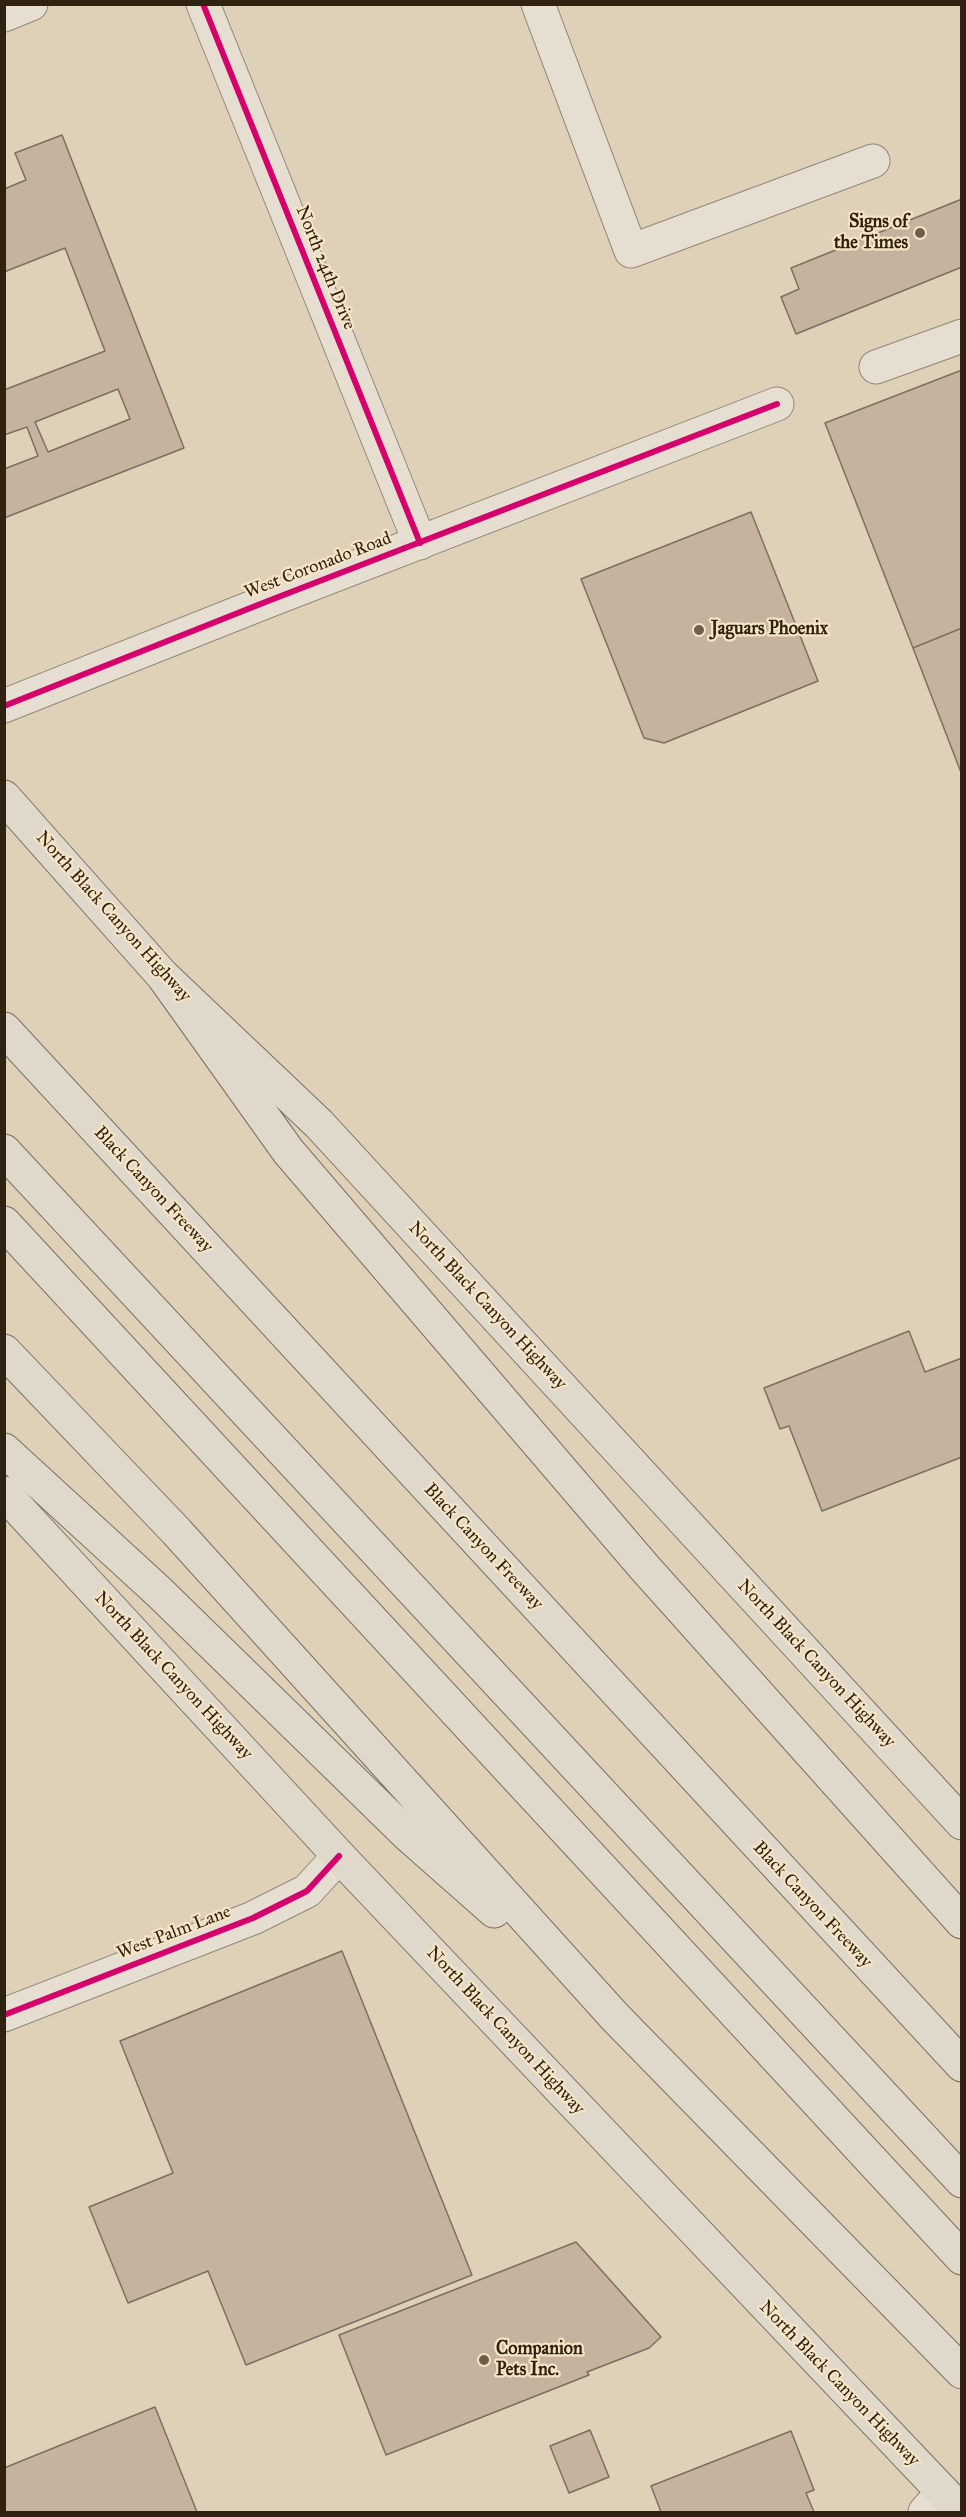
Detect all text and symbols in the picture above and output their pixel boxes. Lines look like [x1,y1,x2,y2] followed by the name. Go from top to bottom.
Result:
[290,203,360,333] street label: North 24th Drive
[834,212,908,254] place label: Signs of the Times
[913,226,927,240] marker: Signs of the Times
[241,528,395,604] street label: West Coronado Road
[711,619,828,641] place label: Jaguars Phoenix
[692,623,706,637] marker: Jaguars Phoenix
[31,827,195,1007] street label: North Black Canyon Highway
[89,1122,217,1258] street label: Black Canyon Freeway
[403,1217,571,1395] street label: North Black Canyon Highway
[419,1479,547,1615] street label: Black Canyon Freeway
[732,1575,900,1753] street label: North Black Canyon Highway
[89,1587,257,1765] street label: North Black Canyon Highway
[748,1837,876,1973] street label: Black Canyon Freeway
[114,1901,234,1965] street label: West Palm Lane
[421,1942,589,2120] street label: North Black Canyon Highway
[754,2297,924,2471] street label: North Black Canyon Highway
[496,2339,583,2382] place label: Companion Pets Inc.
[477,2353,491,2367] marker: Companion Pets Inc.

